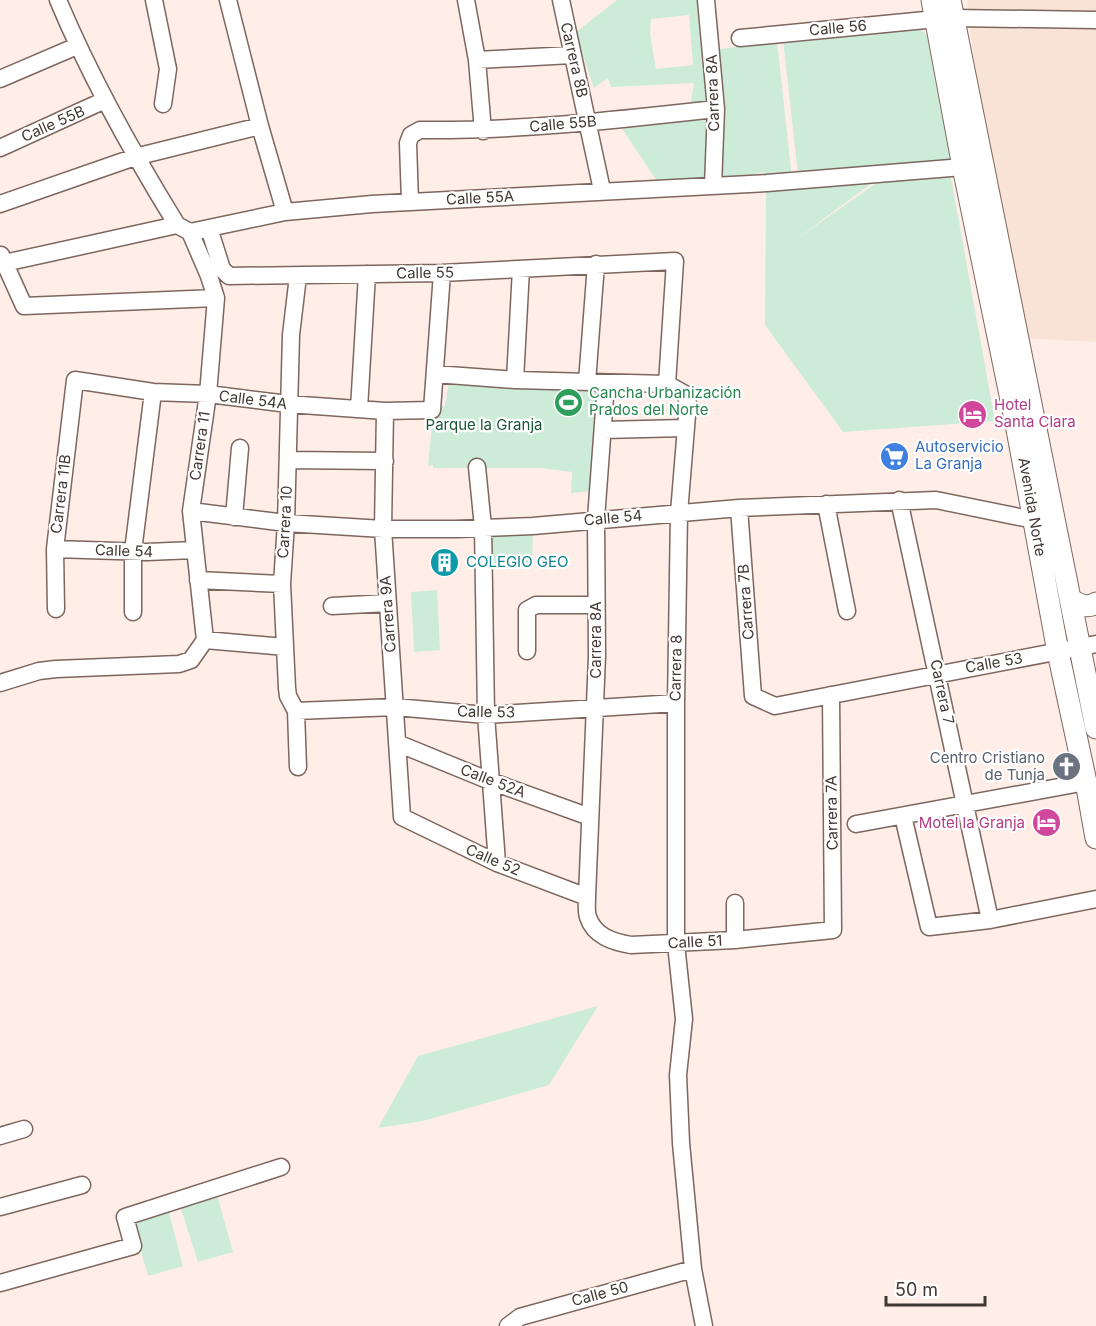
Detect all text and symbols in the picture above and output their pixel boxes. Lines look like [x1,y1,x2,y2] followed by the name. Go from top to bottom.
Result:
[808,16,868,39] street label: Calle 56
[557,20,592,99] street label: Carrera 8B
[702,54,723,132] street label: Carrera 8A
[18,101,88,146] street label: Calle 55B
[528,111,597,136] street label: Calle 55B
[445,186,515,209] street label: Calle 55A
[396,262,454,283] street label: Calle 55
[589,383,741,419] place label: Cancha Urbanización Prados del Norte
[218,386,288,413] street label: Calle 54A
[552,386,584,418] sports icon: Cancha Urbanización Prados del Norte
[994,395,1076,431] place label: Hotel Santa Clara
[957,398,989,430] hotel icon: Hotel Santa Clara
[185,410,214,482] street label: Carrera 11
[426,415,542,434] park label: Parque la Granja
[915,437,1004,473] place label: Autoservicio La Granja
[878,440,910,472] supermarket icon: Autoservicio La Granja
[46,453,75,535] street label: Carrera 11B
[1014,456,1051,558] street label: Avenida Norte
[273,485,296,559] street label: Carrera 10
[583,505,643,530] street label: Calle 54
[94,540,154,561] street label: Calle 54
[429,546,461,578] building icon: COLEGIO GEO
[466,552,569,571] place label: COLEGIO GEO
[733,563,758,641] street label: Carrera 7B
[375,575,400,653] street label: Carrera 9A
[586,601,605,679] street label: Carrera 8A
[665,634,686,702] street label: Carrera 8
[964,648,1024,677] street label: Calle 53
[926,658,959,726] street label: Carrera 7
[457,701,515,722] street label: Calle 53
[930,748,1045,784] place label: Centro Cristiano de Tunja
[1050,751,1082,783] church icon: Centro Cristiano de Tunja
[458,759,528,802] street label: Calle 52A
[821,775,842,851] street label: Carrera 7A
[1030,807,1062,839] hotel icon: Motel la Granja
[919,813,1025,832] place label: Motel la Granja
[463,839,524,880] street label: Calle 52
[667,931,723,952] street label: Calle 51
[886,1269,985,1307] scale bar
[569,1277,630,1310] street label: Calle 50
[895,1279,938,1300] text: 50 m

